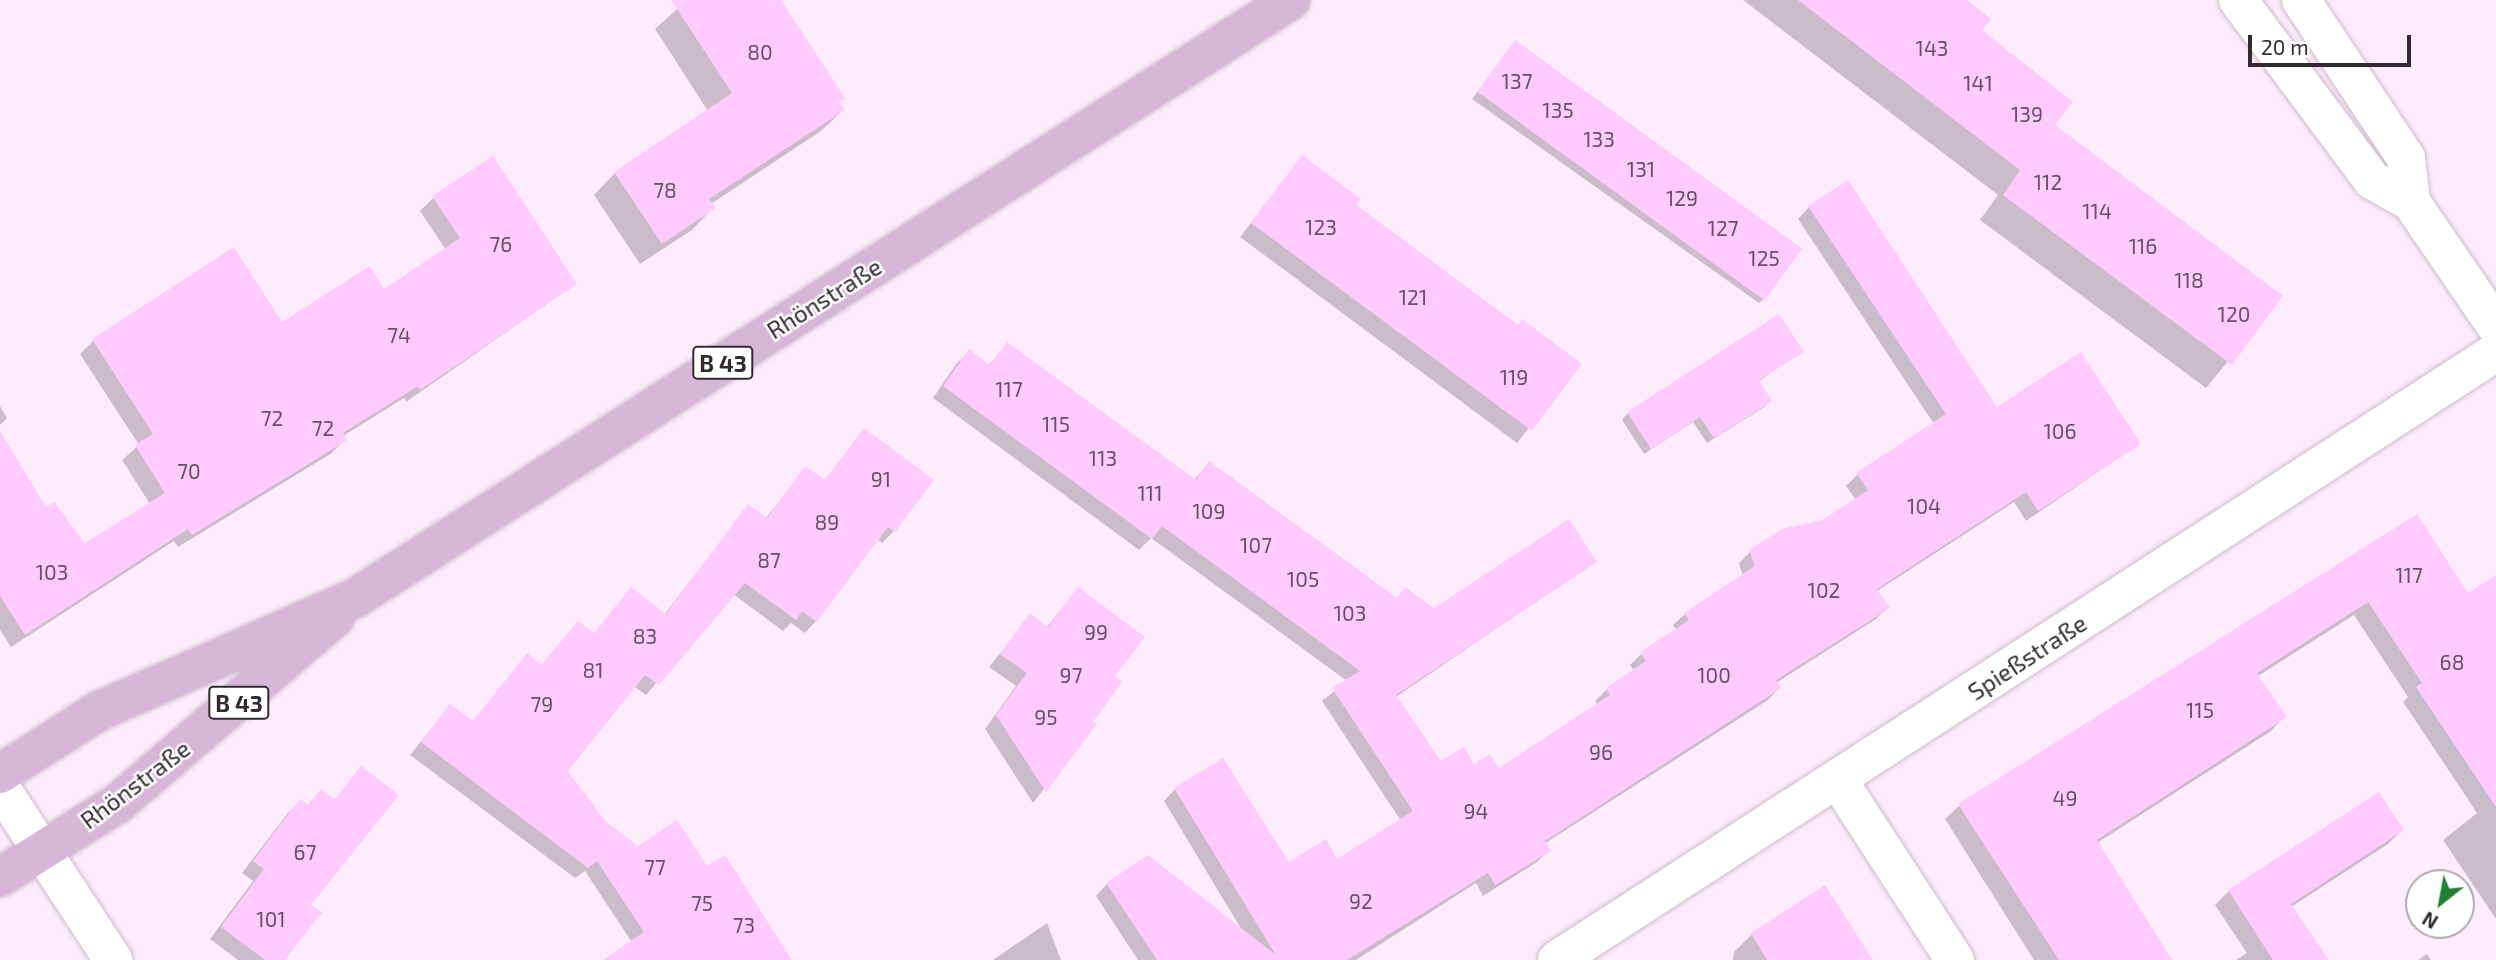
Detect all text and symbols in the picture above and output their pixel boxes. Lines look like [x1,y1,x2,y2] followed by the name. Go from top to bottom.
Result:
[2251,21,2414,65] scale bar
[2261,34,2309,59] text: 20 m
[1916,35,1948,61] house number: 143
[747,39,773,65] house number: 80
[1502,68,1532,94] house number: 137
[1963,70,1993,96] house number: 141
[1542,97,1574,123] house number: 135
[2011,101,2043,127] house number: 139
[1583,126,1615,152] house number: 133
[1627,156,1655,182] house number: 131
[2034,169,2062,195] house number: 112
[653,177,677,203] house number: 78
[1666,185,1698,211] house number: 129
[2082,198,2112,224] house number: 114
[1305,214,1337,240] house number: 123
[1708,215,1738,241] house number: 127
[490,231,512,257] house number: 76
[2129,233,2157,259] house number: 116
[1748,245,1780,271] house number: 125
[761,251,887,345] street label: Rhönstraße
[2174,267,2204,293] house number: 118
[1399,284,1427,310] house number: 121
[2218,301,2250,327] house number: 120
[387,322,411,348] house number: 74
[692,344,754,382] road number: B 43
[1500,364,1528,390] house number: 119
[995,376,1023,402] house number: 117
[261,405,283,431] house number: 72
[1042,411,1070,437] house number: 115
[312,415,334,441] house number: 72
[2043,418,2077,444] house number: 106
[1089,445,1117,471] house number: 113
[177,458,201,484] house number: 70
[871,466,891,492] house number: 91
[1137,480,1163,506] house number: 111
[1907,493,1941,519] house number: 104
[1192,498,1226,524] house number: 109
[815,509,839,535] house number: 89
[1240,532,1272,558] house number: 107
[757,547,781,573] house number: 87
[36,559,68,585] house number: 103
[2395,562,2423,588] house number: 117
[1287,566,1319,592] house number: 105
[1808,577,1840,603] house number: 102
[1334,600,1366,626] house number: 103
[1962,608,2092,706] street label: Spießstraße
[1084,619,1108,645] house number: 99
[633,623,657,649] house number: 83
[2440,649,2464,675] house number: 68
[582,657,604,683] house number: 81
[1060,662,1082,688] house number: 97
[1697,662,1731,688] house number: 100
[208,684,270,722] road number: B 43
[531,691,553,717] house number: 79
[2186,697,2214,723] house number: 115
[1034,704,1058,730] house number: 95
[75,734,195,834] street label: Rhönstraße
[1589,739,1613,765] house number: 96
[2053,785,2077,811] house number: 49
[1464,798,1488,824] house number: 94
[294,839,316,865] house number: 67
[644,854,666,880] house number: 77
[2405,869,2475,939] north arrow
[1349,888,1373,914] house number: 92
[691,890,713,916] house number: 75
[256,906,286,932] house number: 101
[2418,907,2442,934] text: N
[733,912,755,938] house number: 73

